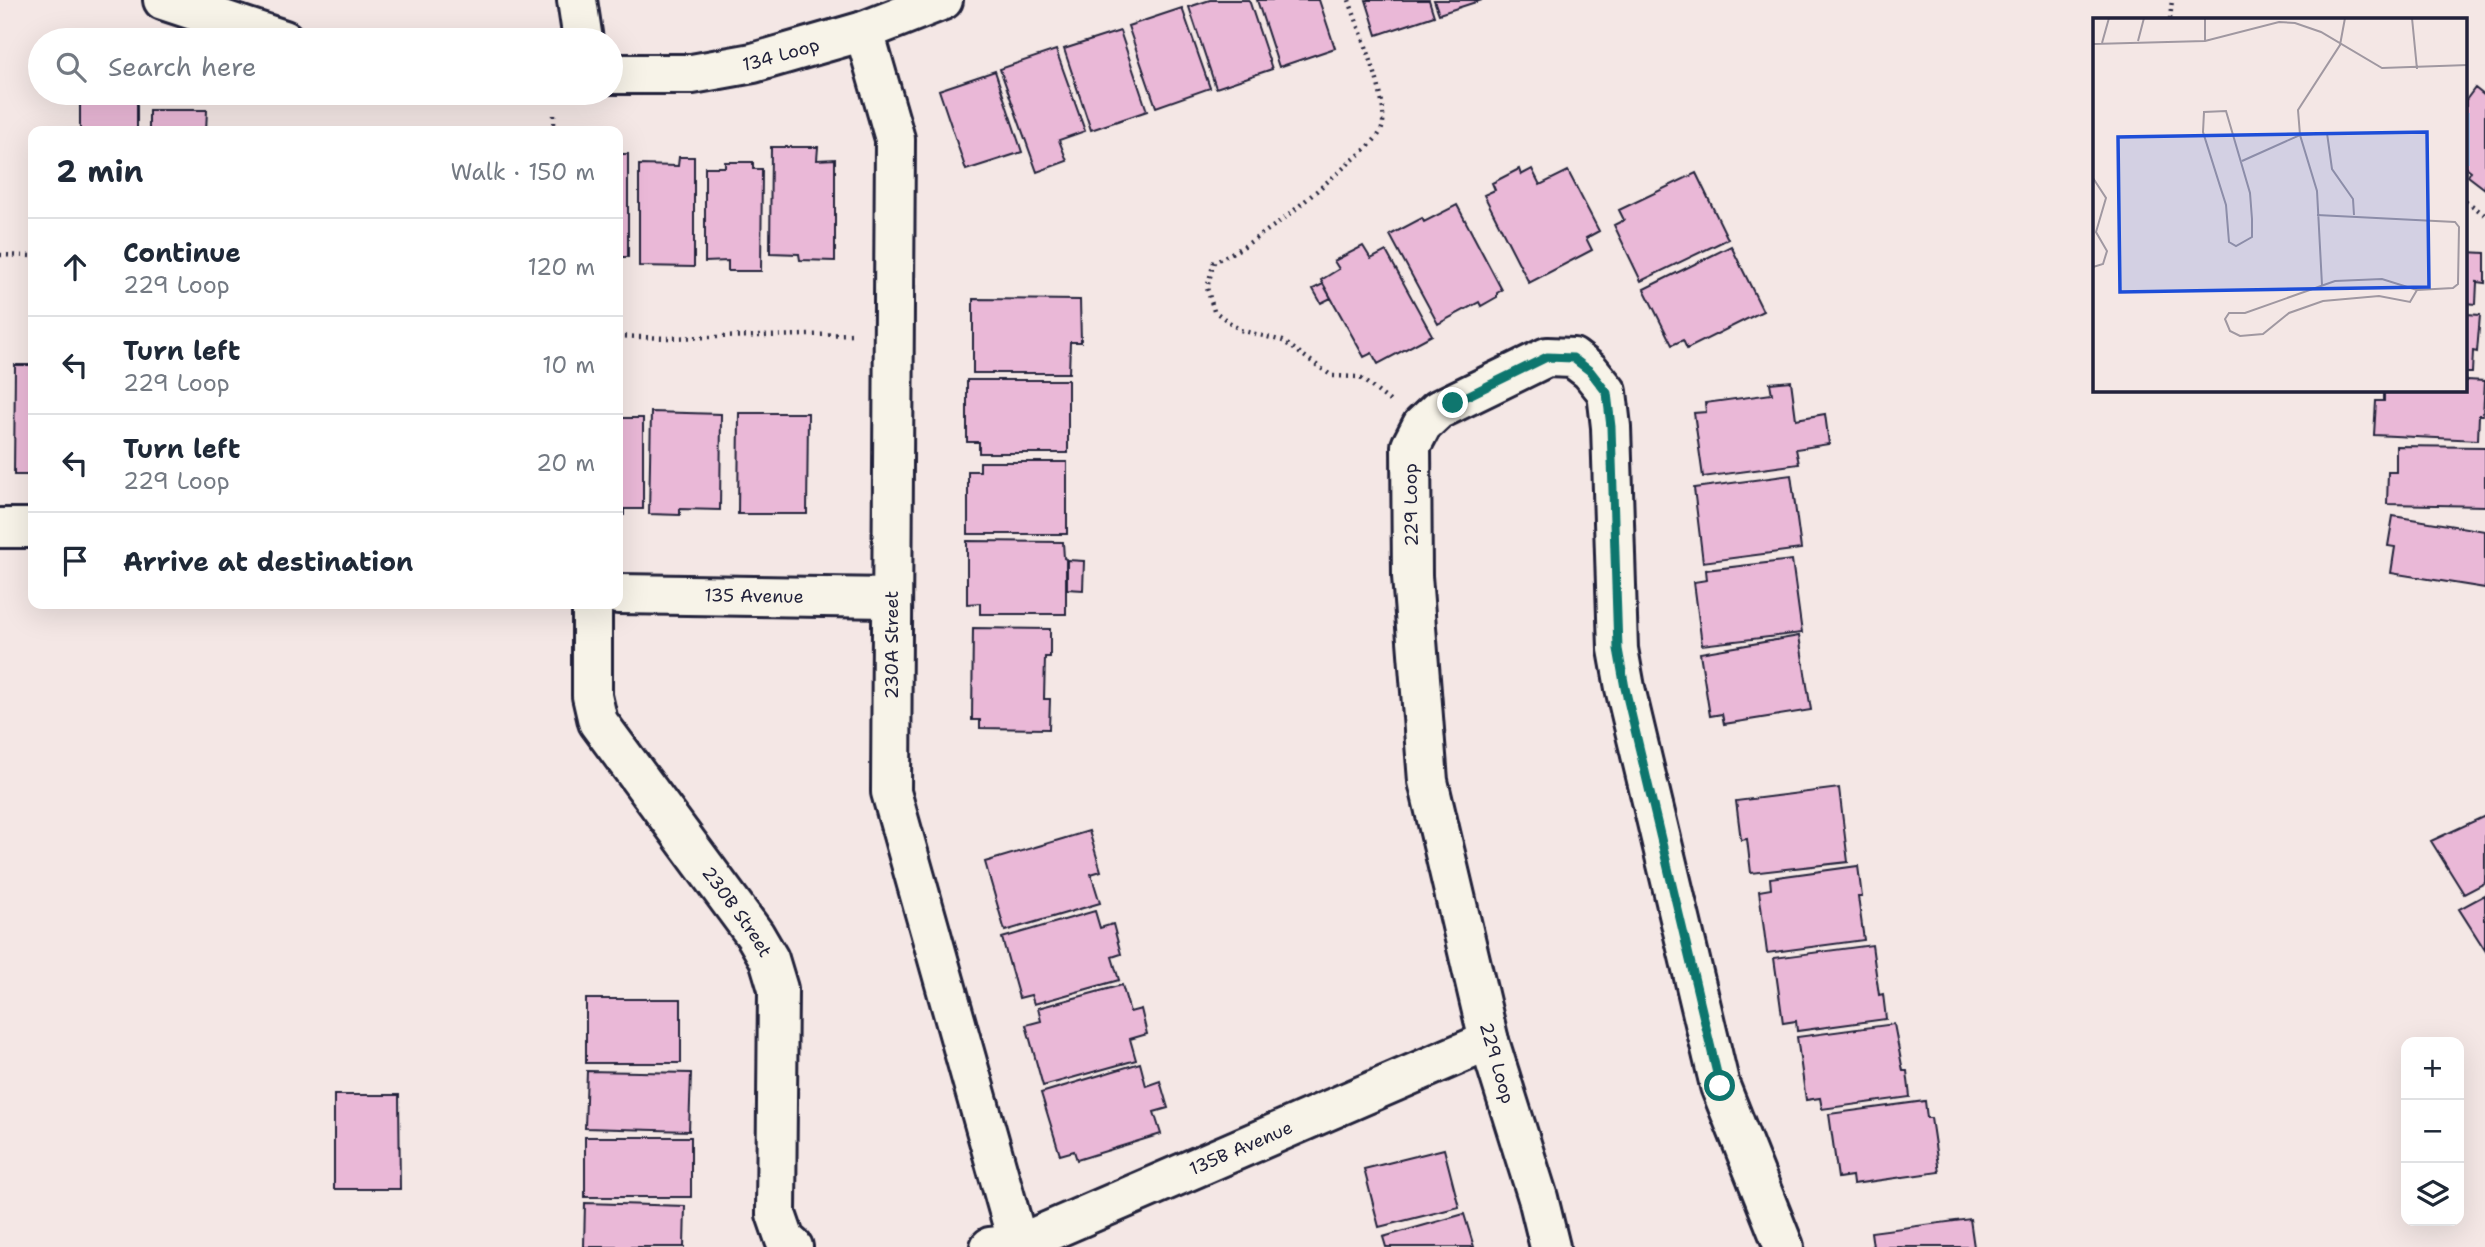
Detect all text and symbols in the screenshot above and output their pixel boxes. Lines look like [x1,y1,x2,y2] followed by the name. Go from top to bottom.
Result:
[2093,18,2468,392] inset map
[28,28,623,105] search box
[741,33,822,77] street label: 134 Loop
[52,48,90,86] icon: search
[108,49,257,84] text: Search here
[56,151,143,192] text: 2 min
[450,157,595,187] text: Walk · 150 m
[123,235,241,270] text: Continue
[56,248,94,286] icon: ahead
[527,252,595,282] text: 120 m
[123,270,230,300] text: 229 Loop
[123,333,240,368] text: Turn left
[56,346,94,384] icon: left
[542,350,595,380] text: 10 m
[123,368,230,398] text: 229 Loop
[1437,387,1468,418] route end
[123,431,240,466] text: Turn left
[56,444,94,482] icon: left
[536,448,595,478] text: 20 m
[1398,463,1424,547] street label: 229 Loop
[123,466,230,496] text: 229 Loop
[56,542,94,580] icon: arrive
[123,544,413,579] text: Arrive at destination
[704,583,804,609] street label: 135 Avenue
[880,591,904,699] street label: 230A Street
[696,862,777,962] street label: 230B Street
[1474,1020,1520,1106] street label: 229 Loop
[2401,1037,2464,1226] map controls
[2401,1037,2464,1100] button: +
[1704,1070,1735,1101] route start
[2401,1100,2464,1163] button: −
[1186,1115,1296,1181] street label: 135B Avenue
[2401,1163,2464,1226] button: layers

